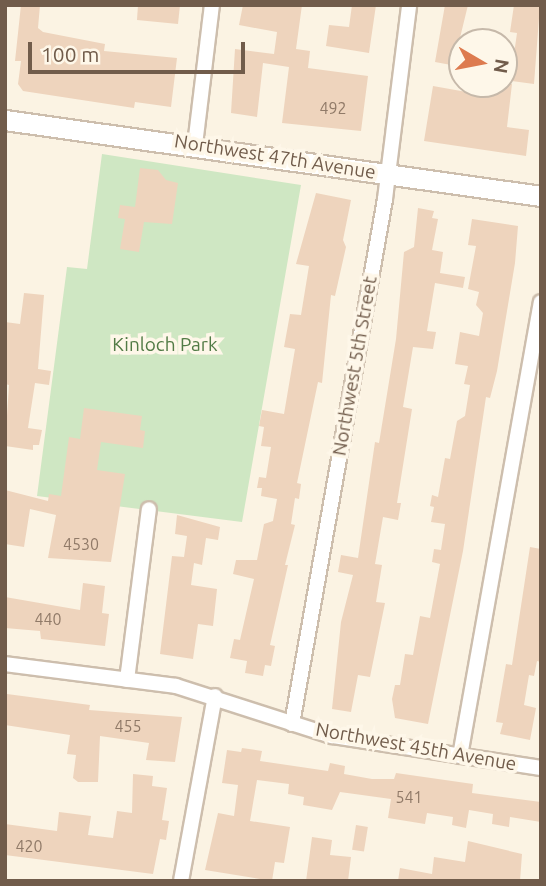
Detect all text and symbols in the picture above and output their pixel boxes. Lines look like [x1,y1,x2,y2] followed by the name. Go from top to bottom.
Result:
[32,28,248,72] scale bar
[448,28,518,98] north arrow
[41,42,99,66] text: 100 m
[490,57,514,75] text: N
[319,98,347,118] house number: 492
[173,130,377,184] street label: Northwest 47th Avenue
[328,274,382,458] street label: Northwest 5th Street
[112,334,218,356] park label: Kinloch Park
[63,534,99,554] house number: 4530
[34,609,62,629] house number: 440
[114,716,142,736] house number: 455
[314,718,518,776] street label: Northwest 45th Avenue
[395,787,423,807] house number: 541
[15,836,43,856] house number: 420

